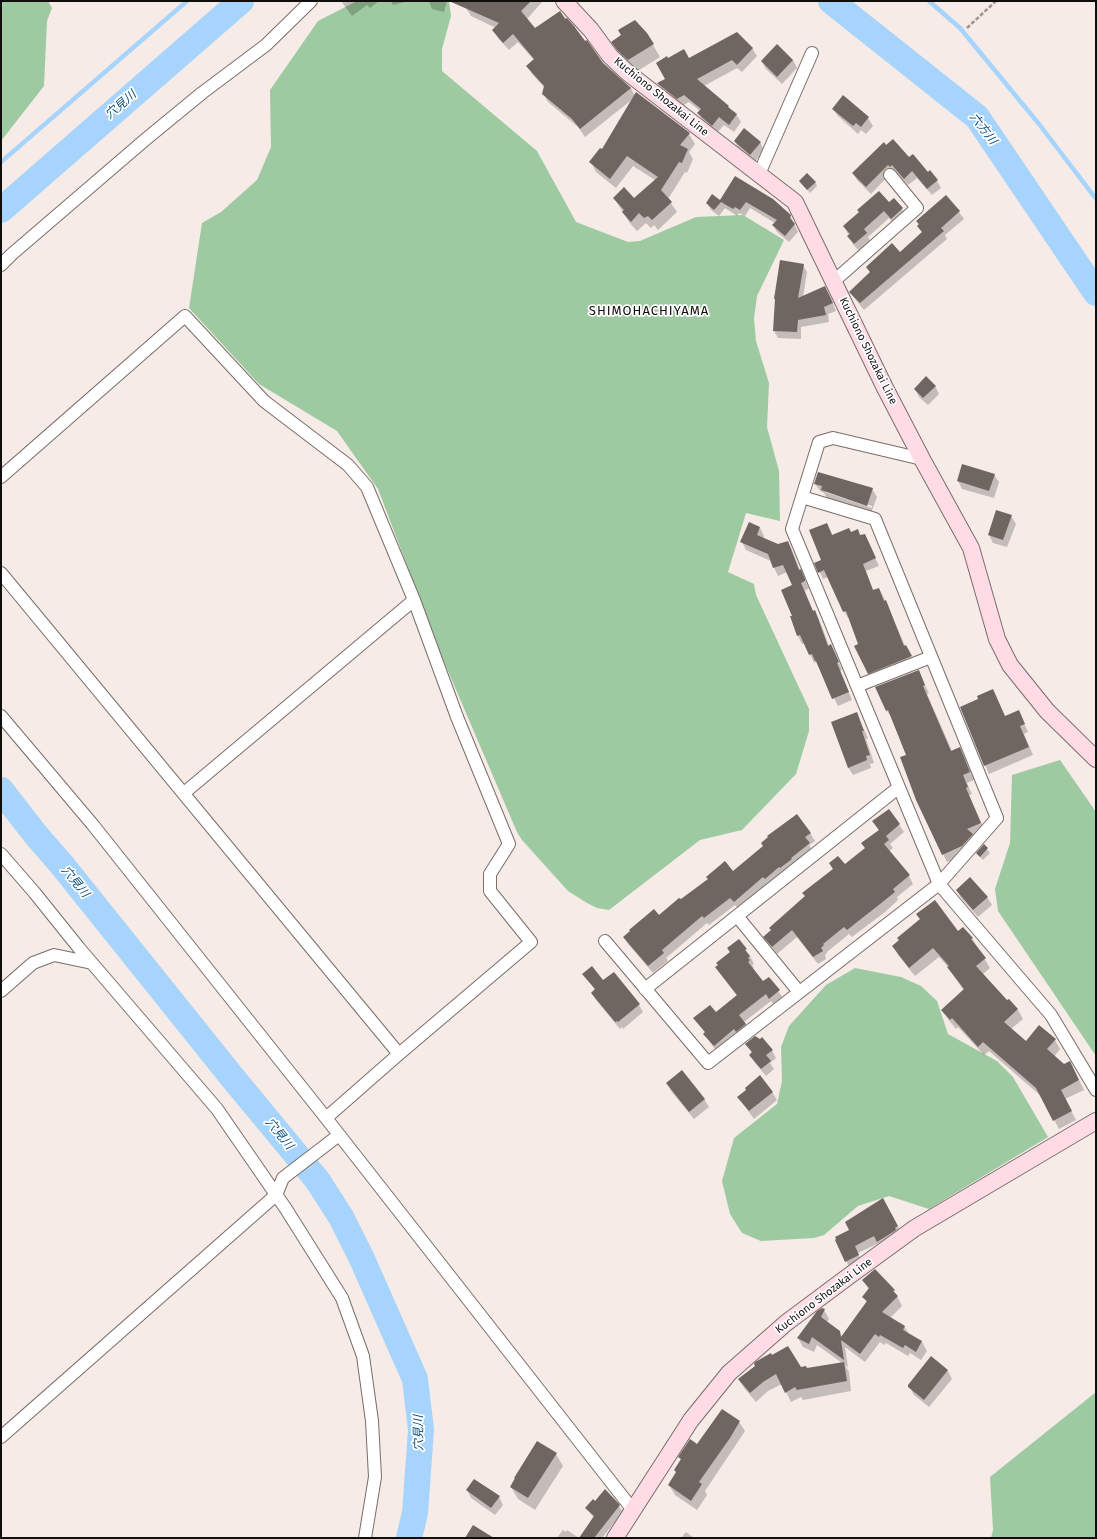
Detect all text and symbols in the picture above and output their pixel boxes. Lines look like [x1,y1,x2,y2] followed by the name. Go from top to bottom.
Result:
[611,55,711,139] street label: Kuchiono Shozakai Line
[103,88,139,122] water label: 穴見川
[966,110,1000,148] water label: 六方川
[836,295,900,407] street label: Kuchiono Shozakai Line
[589,303,709,319] district label: SHIMOHACHIYAMA
[58,863,92,901] water label: 穴見川
[262,1115,296,1153] water label: 穴見川
[773,1255,875,1337] street label: Kuchiono Shozakai Line
[411,1415,427,1451] water label: 穴見川

